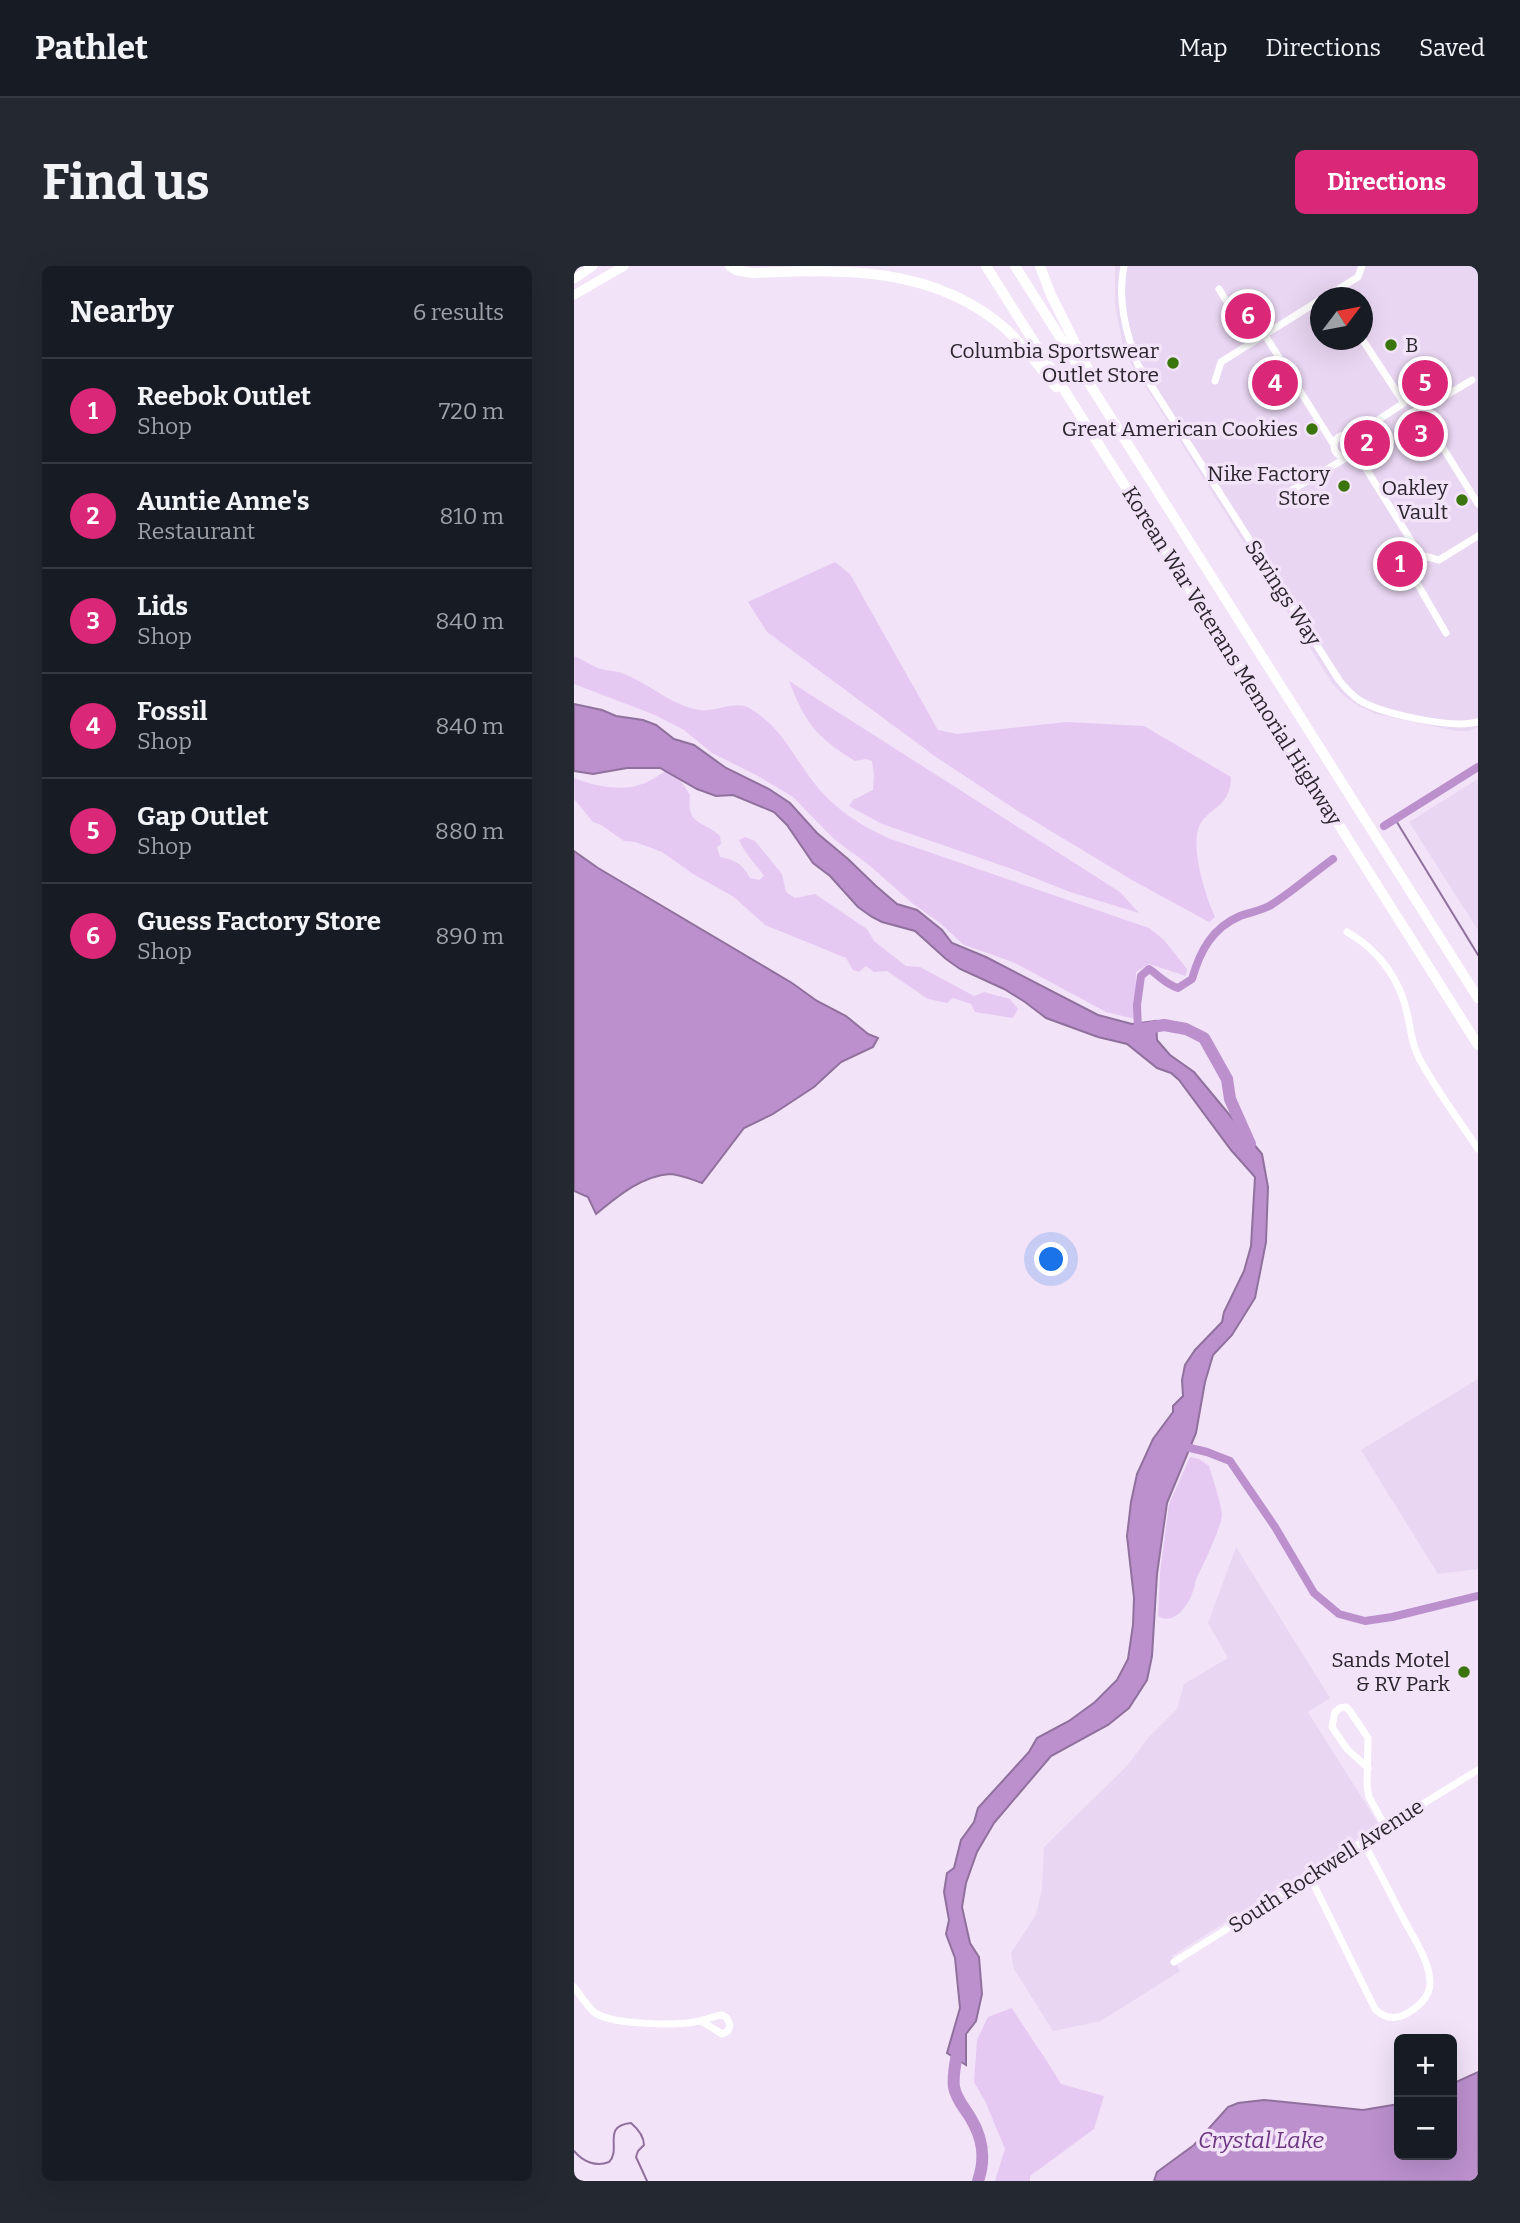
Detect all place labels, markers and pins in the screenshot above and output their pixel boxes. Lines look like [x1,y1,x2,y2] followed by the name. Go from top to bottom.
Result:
[1225,290,1271,342] pin: 6
[1405,332,1419,358] place label: B
[1383,337,1399,353] marker: B
[949,338,1159,388] place label: Columbia Sportswear Outlet Store
[1165,355,1181,371] marker: Columbia Sportswear Outlet Store
[1252,357,1298,409] pin: 4
[1402,357,1448,409] pin: 5
[1398,408,1444,460] pin: 3
[1062,416,1298,442] place label: Great American Cookies
[1344,417,1390,469] pin: 2
[1304,421,1320,437] marker: Great American Cookies
[1207,461,1331,511] place label: Nike Factory Store
[1382,475,1449,525] place label: Oakley Vault
[1336,478,1352,494] marker: Nike Factory Store
[1454,492,1470,508] marker: Oakley Vault
[1377,538,1423,590] pin: 1
[1331,1647,1450,1697] place label: Sands Motel & RV Park
[1456,1664,1472,1680] marker: Sands Motel & RV Park

